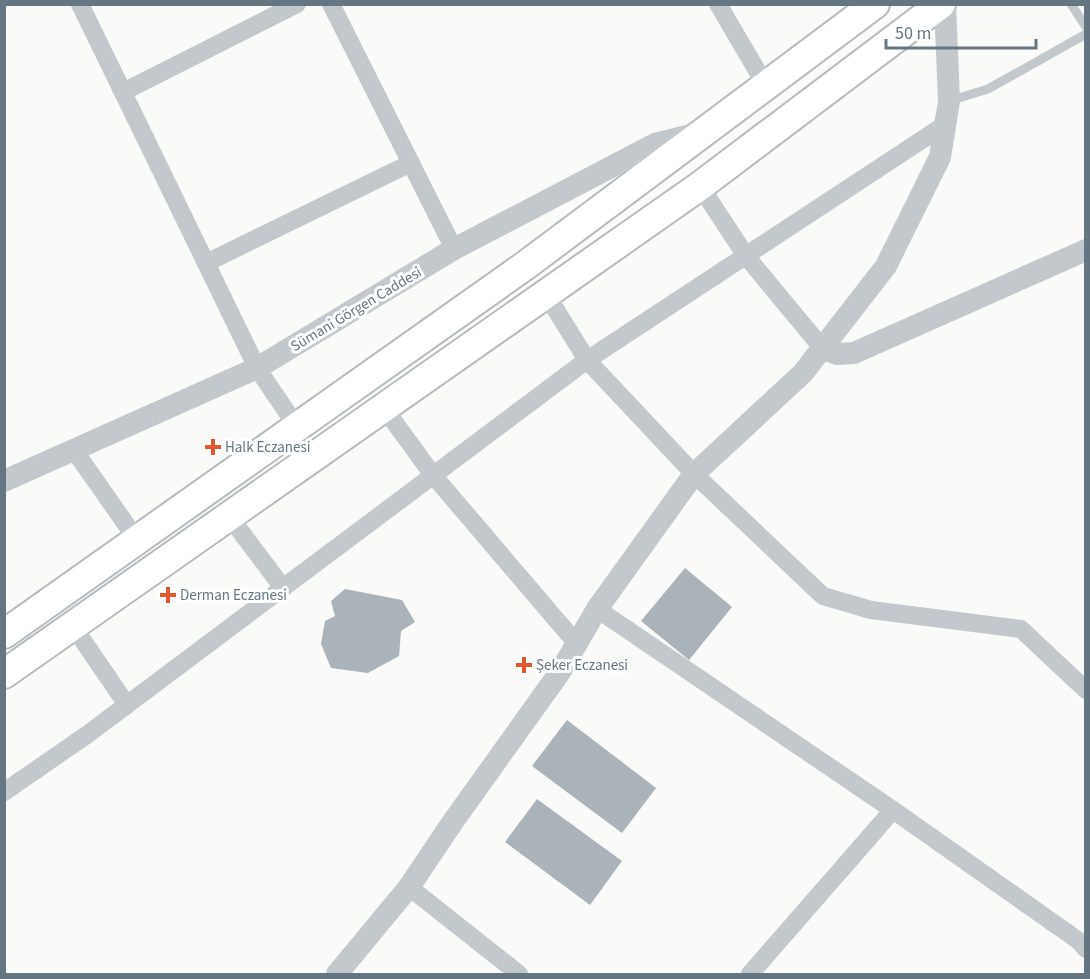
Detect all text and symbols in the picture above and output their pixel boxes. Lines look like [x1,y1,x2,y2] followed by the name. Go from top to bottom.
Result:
[886,12,1036,50] scale bar
[895,21,931,46] text: 50 m
[287,262,426,357] street label: Sümani Görgen Caddesi
[225,437,310,458] place label: Halk Eczanesi
[206,440,220,454] marker: Halk Eczanesi
[180,585,287,606] place label: Derman Eczanesi
[161,588,175,602] marker: Derman Eczanesi
[536,655,628,676] place label: Şeker Eczanesi
[517,658,531,672] marker: Şeker Eczanesi

